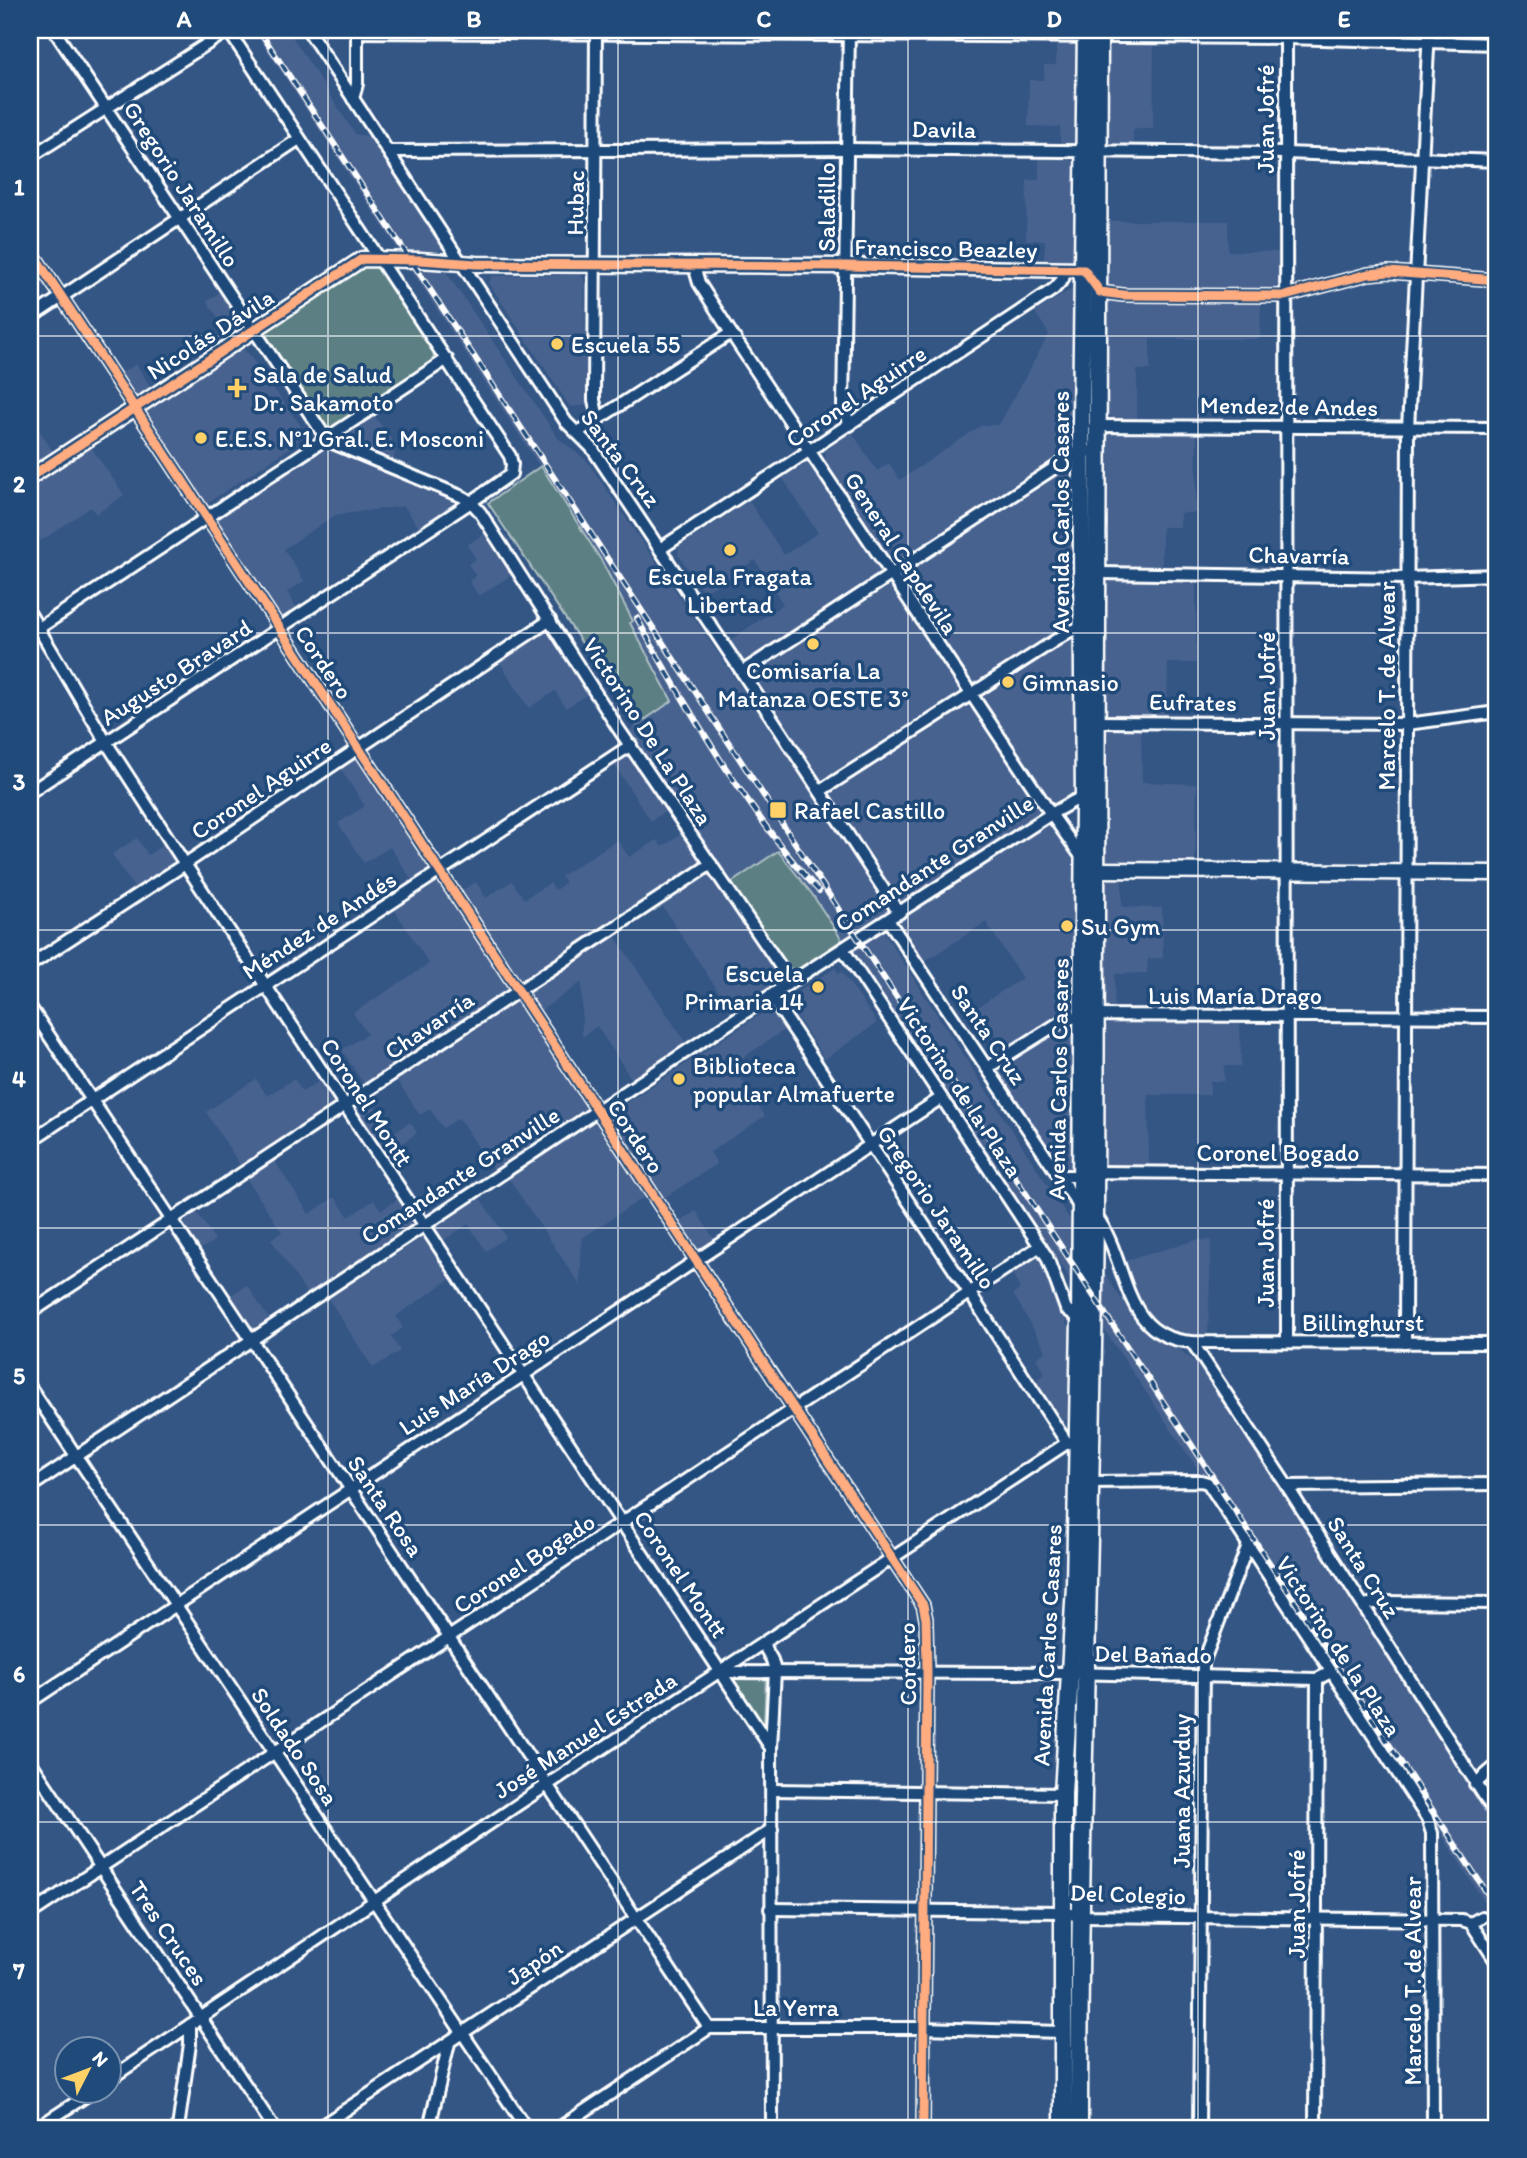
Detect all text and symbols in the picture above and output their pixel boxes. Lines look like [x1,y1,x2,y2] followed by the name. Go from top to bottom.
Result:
[176,5,192,33] text: A
[467,5,482,33] text: B
[757,5,772,33] text: C
[1046,5,1062,33] text: D
[1338,5,1351,33] text: E
[1251,65,1280,173] street label: Juan Jofré
[118,96,246,272] street label: Gregorio Jaramillo
[911,114,977,144] street label: Davila
[812,162,841,252] street label: Saladillo
[560,170,590,236] street label: Hubac
[14,173,25,201] text: 1
[854,232,1038,264] street label: Francisco Beazley
[141,282,279,386] street label: Nicolás Dávila
[571,330,680,359] place label: Escuela 55
[549,336,565,352] marker: Escuela 55
[780,338,932,454] street label: Coronel Aguirre
[253,360,393,417] place label: Sala de Salud Dr. Sakamoto
[227,378,247,398] marker: Sala de Salud Dr. Sakamoto
[1200,390,1378,422] street label: Mendez de Andes
[1046,391,1075,633] street label: Avenida Carlos Casares
[575,403,667,513] street label: Santa Cruz
[215,424,484,453] place label: E.E.S. N°1 Gral. E. Mosconi
[193,430,209,446] marker: E.E.S. N°1 Gral. E. Mosconi
[839,466,966,640] street label: General Capdevila
[13,470,26,498] text: 2
[1248,540,1350,570] street label: Chavarría
[722,542,738,558] marker: Escuela Fragata Libertad
[648,562,812,619] place label: Escuela Fragata Libertad
[1372,581,1401,791] street label: Marcelo T. de Alvear
[95,612,257,732] street label: Augusto Bravard
[289,619,359,705] street label: Cordero
[576,632,720,831] street label: Victorino De La Plaza
[1252,632,1281,740] street label: Juan Jofré
[805,636,821,652] marker: Comisaría La Matanza OESTE 3°
[718,656,908,713] place label: Comisaría La Matanza OESTE 3°
[1022,668,1119,697] place label: Gimnasio
[1000,674,1016,690] marker: Gimnasio
[1149,687,1237,717] street label: Eufrates
[185,730,337,846] street label: Coronel Aguirre
[13,768,26,796] text: 3
[829,788,1039,938] street label: Comandante Granville
[794,796,945,825] place label: Rafael Castillo
[768,800,788,820] marker: Rafael Castillo
[236,864,402,986] street label: Méndez de Andés
[1081,912,1160,941] place label: Su Gym
[1059,918,1075,934] marker: Su Gym
[1041,958,1075,1200] street label: Avenida Carlos Casares
[684,959,805,1016] place label: Escuela Primaria 14
[945,978,1033,1090] street label: Santa Cruz
[810,979,826,995] marker: Escuela Primaria 14
[1148,981,1322,1010] street label: Luis María Drago
[379,984,480,1065] street label: Chavarría
[891,991,1029,1183] street label: Victorino de la Plaza
[315,1032,419,1172] street label: Coronel Montt
[693,1051,895,1108] place label: Biblioteca popular Almafuerte
[12,1065,26,1093] text: 4
[671,1071,687,1087] marker: Biblioteca popular Almafuerte
[601,1093,671,1179] street label: Cordero
[355,1100,565,1250] street label: Comandante Granville
[871,1119,1003,1295] street label: Gregorio Jaramillo
[1197,1138,1359,1167] street label: Coronel Bogado
[1251,1199,1280,1307] street label: Juan Jofré
[1302,1308,1424,1337] street label: Billinghurst
[393,1322,555,1442] street label: Luis María Drago
[13,1362,25,1390] text: 5
[342,1450,431,1563] street label: Santa Rosa
[628,1505,734,1643] street label: Coronel Montt
[448,1506,600,1620] street label: Coronel Bogado
[1321,1510,1407,1624] street label: Santa Cruz
[1026,1523,1068,1767] street label: Avenida Carlos Casares
[1270,1550,1408,1742] street label: Victorino de la Plaza
[892,1622,922,1706] street label: Cordero
[1094,1638,1212,1670] street label: Del Bañado
[13,1660,25,1688] text: 6
[488,1665,682,1805] street label: José Manuel Estrada
[245,1681,345,1811] street label: Soldado Sosa
[1167,1714,1196,1868] street label: Juana Azurduy
[1282,1850,1311,1958] street label: Juan Jofré
[123,1875,215,1991] street label: Tres Cruces
[1398,1876,1427,2086] street label: Marcelo T. de Alvear
[1069,1877,1187,1911] street label: Del Colegio
[500,1933,568,1991] street label: Japón
[12,1957,25,1985] text: 7
[753,1993,840,2022] street label: La Yerra
[52,2036,122,2106] north arrow
[87,2046,113,2071] text: N

